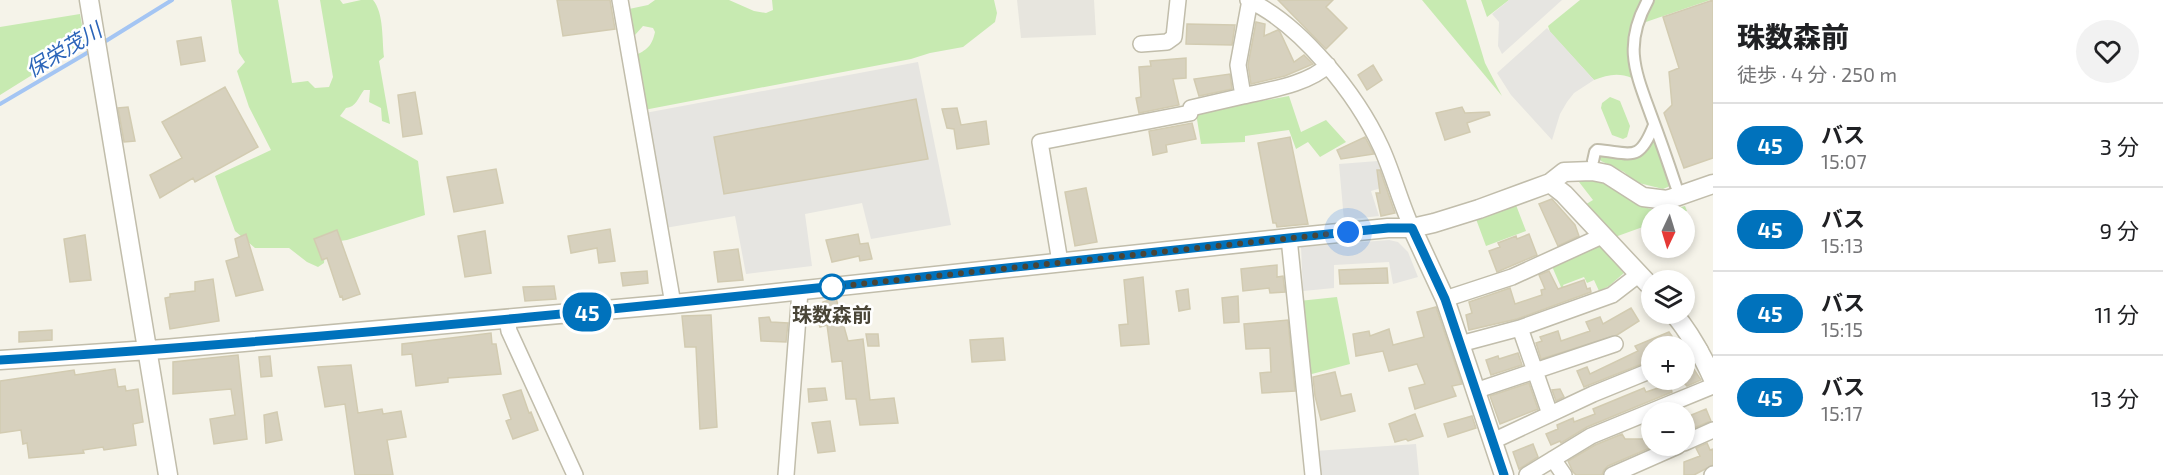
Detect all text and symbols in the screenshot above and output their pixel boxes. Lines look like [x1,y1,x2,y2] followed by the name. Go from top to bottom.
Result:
[21,16,107,81] water label: 保栄茂川
[1737,19,1849,53] text: 珠数森前
[2076,20,2139,83] button: heart
[1737,62,1897,86] text: 徒歩 · 4 分 · 250 m
[1821,121,1865,147] text: バス
[1758,133,1782,158] text: 45
[2100,133,2139,159] text: 3 分
[1821,149,1867,173] text: 15:07
[1641,204,1695,258] north arrow
[1641,204,1695,456] map controls
[1821,205,1865,231] text: バス
[1333,217,1363,247] your location
[1758,217,1782,242] text: 45
[2100,217,2139,243] text: 9 分
[1821,233,1863,257] text: 15:13
[1641,270,1695,324] button: layers
[819,274,845,300] marker: 珠数森前
[1821,289,1865,315] text: バス
[560,292,614,332] line badge: 45
[575,300,599,325] text: 45
[1758,301,1782,326] text: 45
[2095,301,2139,327] text: 11 分
[792,302,872,326] place label: 珠数森前
[1821,317,1863,341] text: 15:15
[1641,336,1695,390] button: +
[1821,373,1865,399] text: バス
[1758,385,1782,410] text: 45
[2091,385,2139,411] text: 13 分
[1821,401,1863,425] text: 15:17
[1641,402,1695,456] button: −

